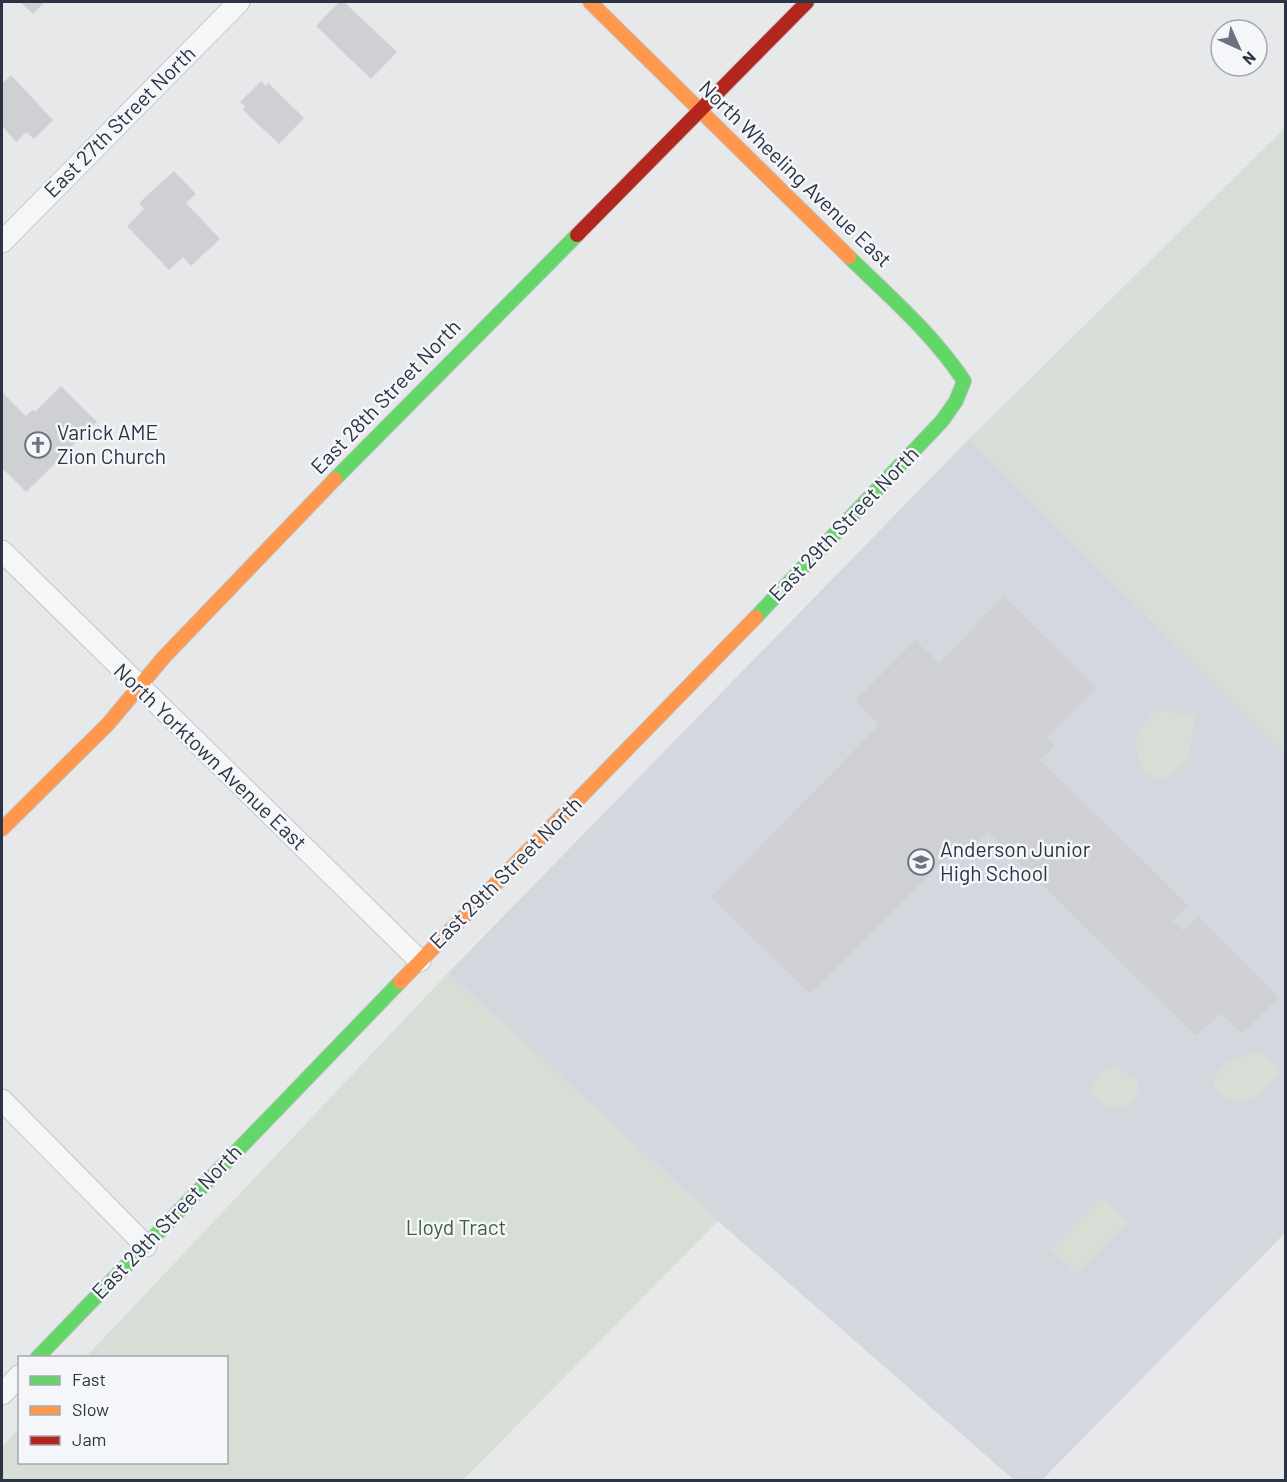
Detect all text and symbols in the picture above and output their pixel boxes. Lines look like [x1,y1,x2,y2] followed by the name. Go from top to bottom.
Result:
[1209,18,1269,78] north arrow
[38,40,200,202] street label: East 27th Street North
[1239,48,1260,69] text: N
[695,74,897,271] street label: North Wheeling Avenue East
[305,314,465,478] street label: East 28th Street North
[57,419,166,468] place label: Varick AME Zion Church
[23,430,53,460] church icon: Varick AME Zion Church
[763,441,923,605] street label: East 29th Street North
[110,657,313,855] street label: North Yorktown Avenue East
[424,791,586,953] street label: East 29th Street North
[940,836,1091,885] place label: Anderson Junior High School
[906,847,936,877] school or university icon: Anderson Junior High School
[86,1139,246,1303] street label: East 29th Street North
[406,1214,506,1239] park label: Lloyd Tract
[18,1356,228,1464] legend
[72,1368,106,1390] text: Fast
[72,1398,109,1420] text: Slow
[72,1428,106,1450] text: Jam

